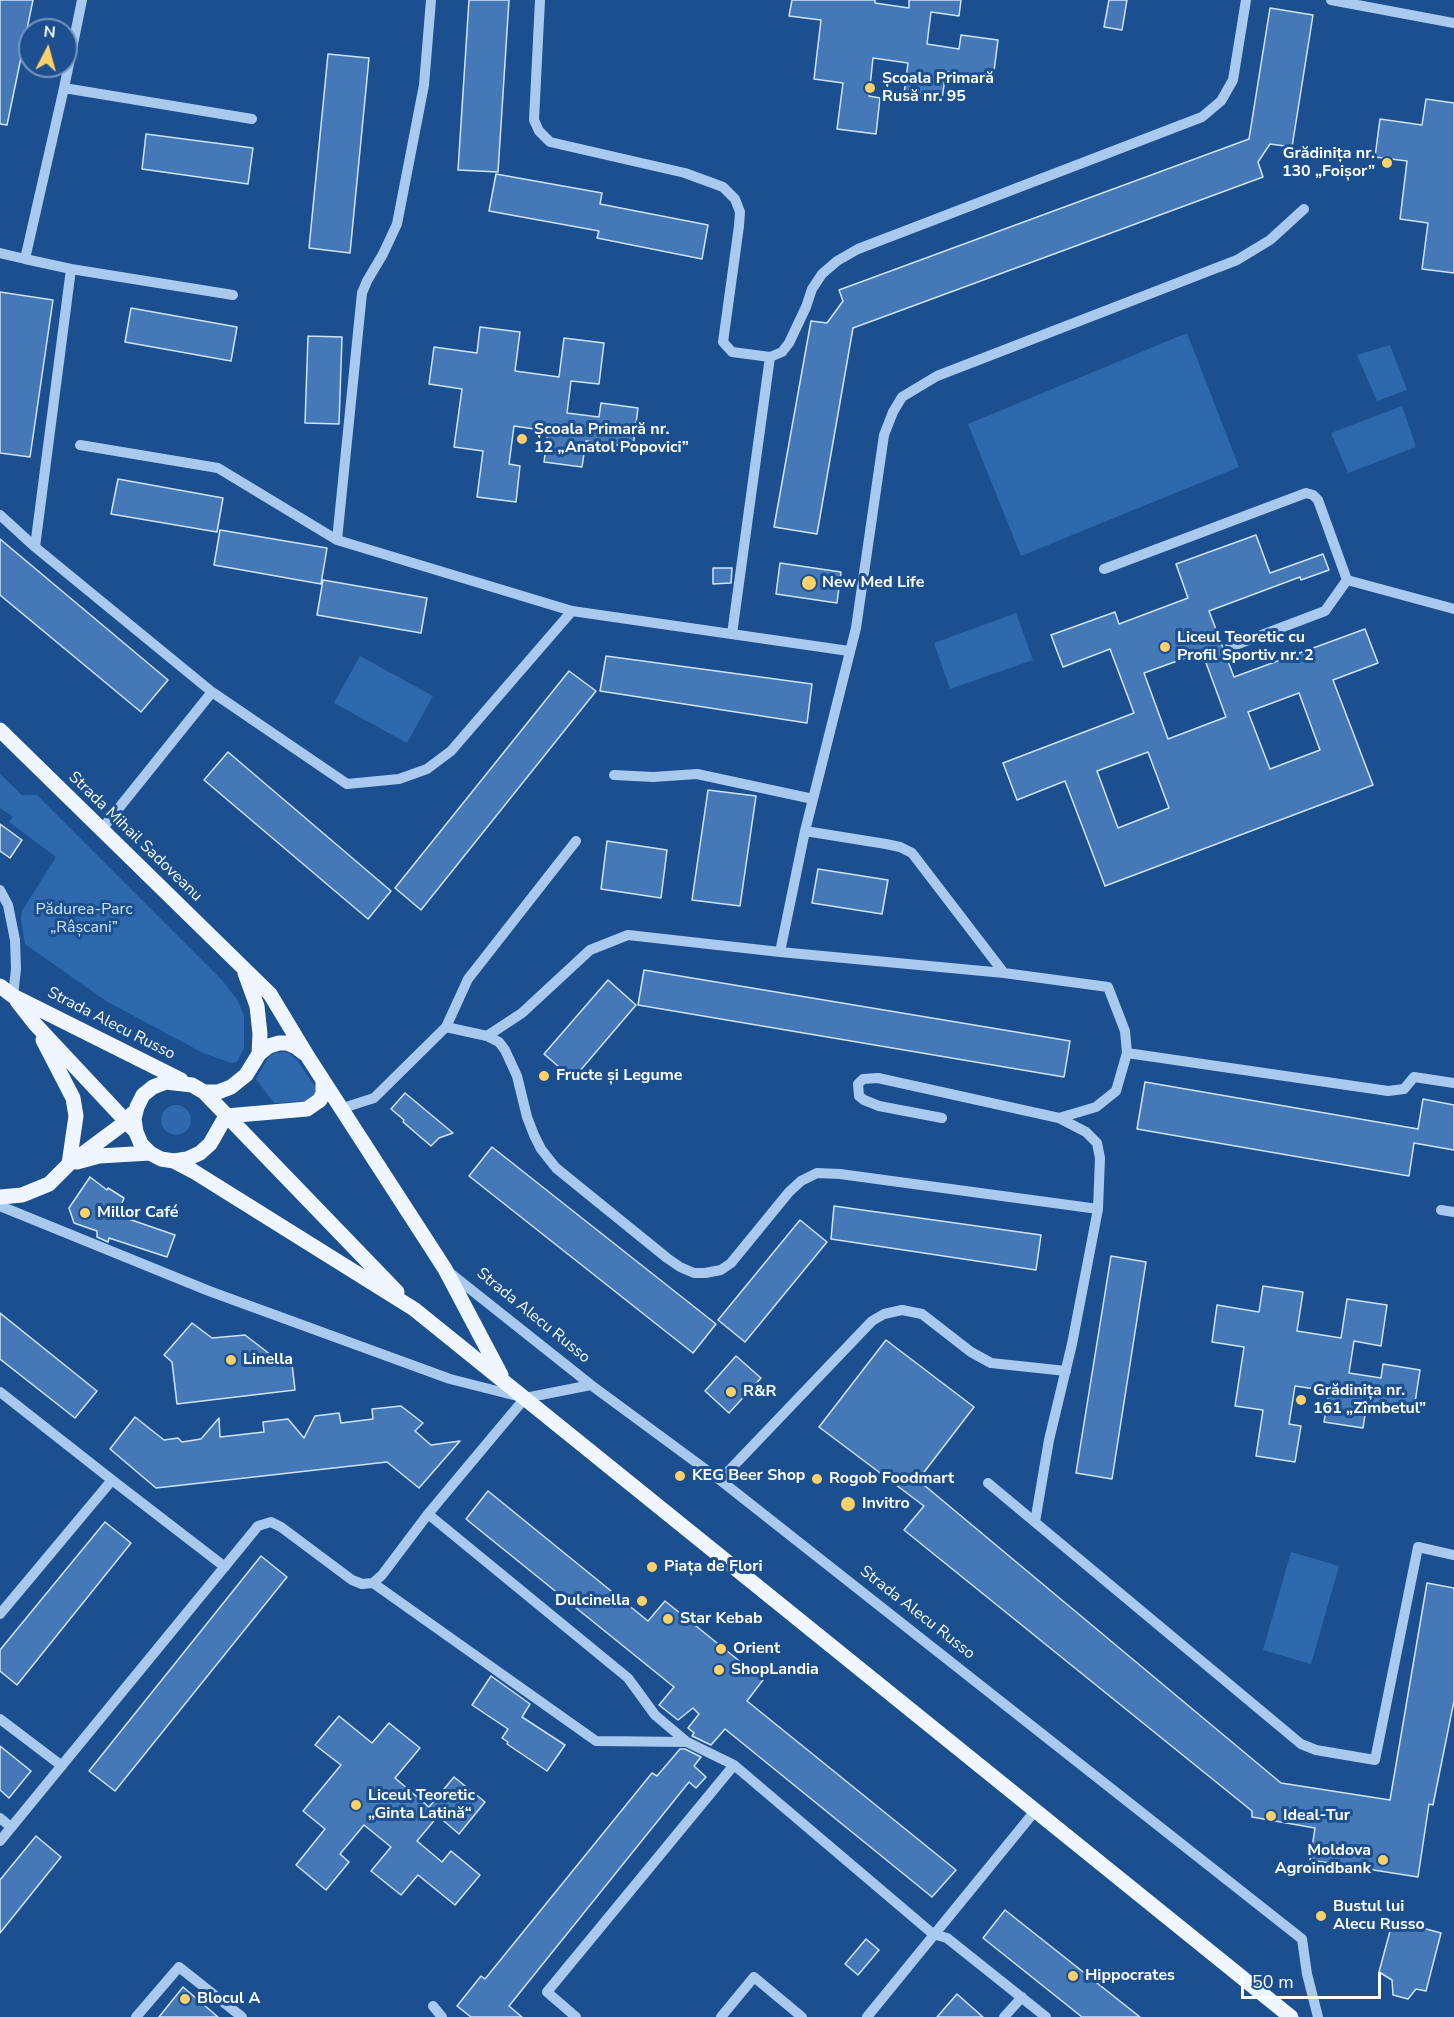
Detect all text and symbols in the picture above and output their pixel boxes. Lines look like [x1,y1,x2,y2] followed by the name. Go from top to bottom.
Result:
[18,18,78,78] north arrow
[43,21,57,44] text: N
[882,69,994,107] place label: Școala Primară Rusă nr. 95
[863,81,877,95] marker: Școala Primară Rusă nr. 95
[1282,144,1375,182] place label: Grădinița nr. 130 „Foișor”
[1380,156,1394,170] marker: Grădinița nr. 130 „Foișor”
[534,420,689,458] place label: Școala Primară nr. 12 „Anatol Popovici”
[515,432,529,446] marker: Școala Primară nr. 12 „Anatol Popovici”
[822,573,924,593] place label: New Med Life
[800,574,818,592] marker: New Med Life
[1177,628,1314,666] place label: Liceul Teoretic cu Profil Sportiv nr. 2
[1158,640,1172,654] marker: Liceul Teoretic cu Profil Sportiv nr. 2
[64,768,206,906] street label: Strada Mihail Sadoveanu
[35,900,133,938] park label: Pădurea-Parc „Râșcani”
[44,983,178,1065] street label: Strada Alecu Russo
[556,1066,682,1086] place label: Fructe și Legume
[537,1069,551,1083] marker: Fructe și Legume
[97,1203,179,1223] place label: Millor Café
[78,1206,92,1220] marker: Millor Café
[472,1264,594,1368] street label: Strada Alecu Russo
[243,1350,293,1370] place label: Linella
[224,1353,238,1367] marker: Linella
[1313,1381,1426,1419] place label: Grădinița nr. 161 „Zîmbetul”
[743,1382,777,1402] place label: R&R
[724,1385,738,1399] marker: R&R
[1294,1393,1308,1407] marker: Grădinița nr. 161 „Zîmbetul”
[692,1466,805,1486] place label: KEG Beer Shop
[673,1469,687,1483] marker: KEG Beer Shop
[829,1469,954,1489] place label: Rogob Foodmart
[810,1472,824,1486] marker: Rogob Foodmart
[862,1494,910,1514] place label: Invitro
[839,1495,857,1513] marker: Invitro
[664,1557,763,1577] place label: Piața de Flori
[645,1560,659,1574] marker: Piața de Flori
[856,1562,978,1664] street label: Strada Alecu Russo
[555,1591,630,1611] place label: Dulcinella
[635,1594,649,1608] marker: Dulcinella
[680,1609,763,1629] place label: Star Kebab
[661,1612,675,1626] marker: Star Kebab
[733,1639,780,1659] place label: Orient
[714,1642,728,1656] marker: Orient
[731,1660,819,1680] place label: ShopLandia
[712,1663,726,1677] marker: ShopLandia
[368,1786,475,1824] place label: Liceul Teoretic „Ginta Latină“
[349,1798,363,1812] marker: Liceul Teoretic „Ginta Latină“
[1283,1806,1350,1826] place label: Ideal-Tur
[1264,1809,1278,1823] marker: Ideal-Tur
[1275,1841,1371,1879] place label: Moldova Agroindbank
[1376,1853,1390,1867] marker: Moldova Agroindbank
[1333,1897,1425,1935] place label: Bustul lui Alecu Russo
[1314,1909,1328,1923] marker: Bustul lui Alecu Russo
[1244,1960,1384,1998] scale bar
[1085,1966,1175,1986] place label: Hippocrates
[1066,1969,1080,1983] marker: Hippocrates
[1252,1970,1294,1994] text: 50 m
[197,1989,260,2009] place label: Blocul A
[178,1992,192,2006] marker: Blocul A

